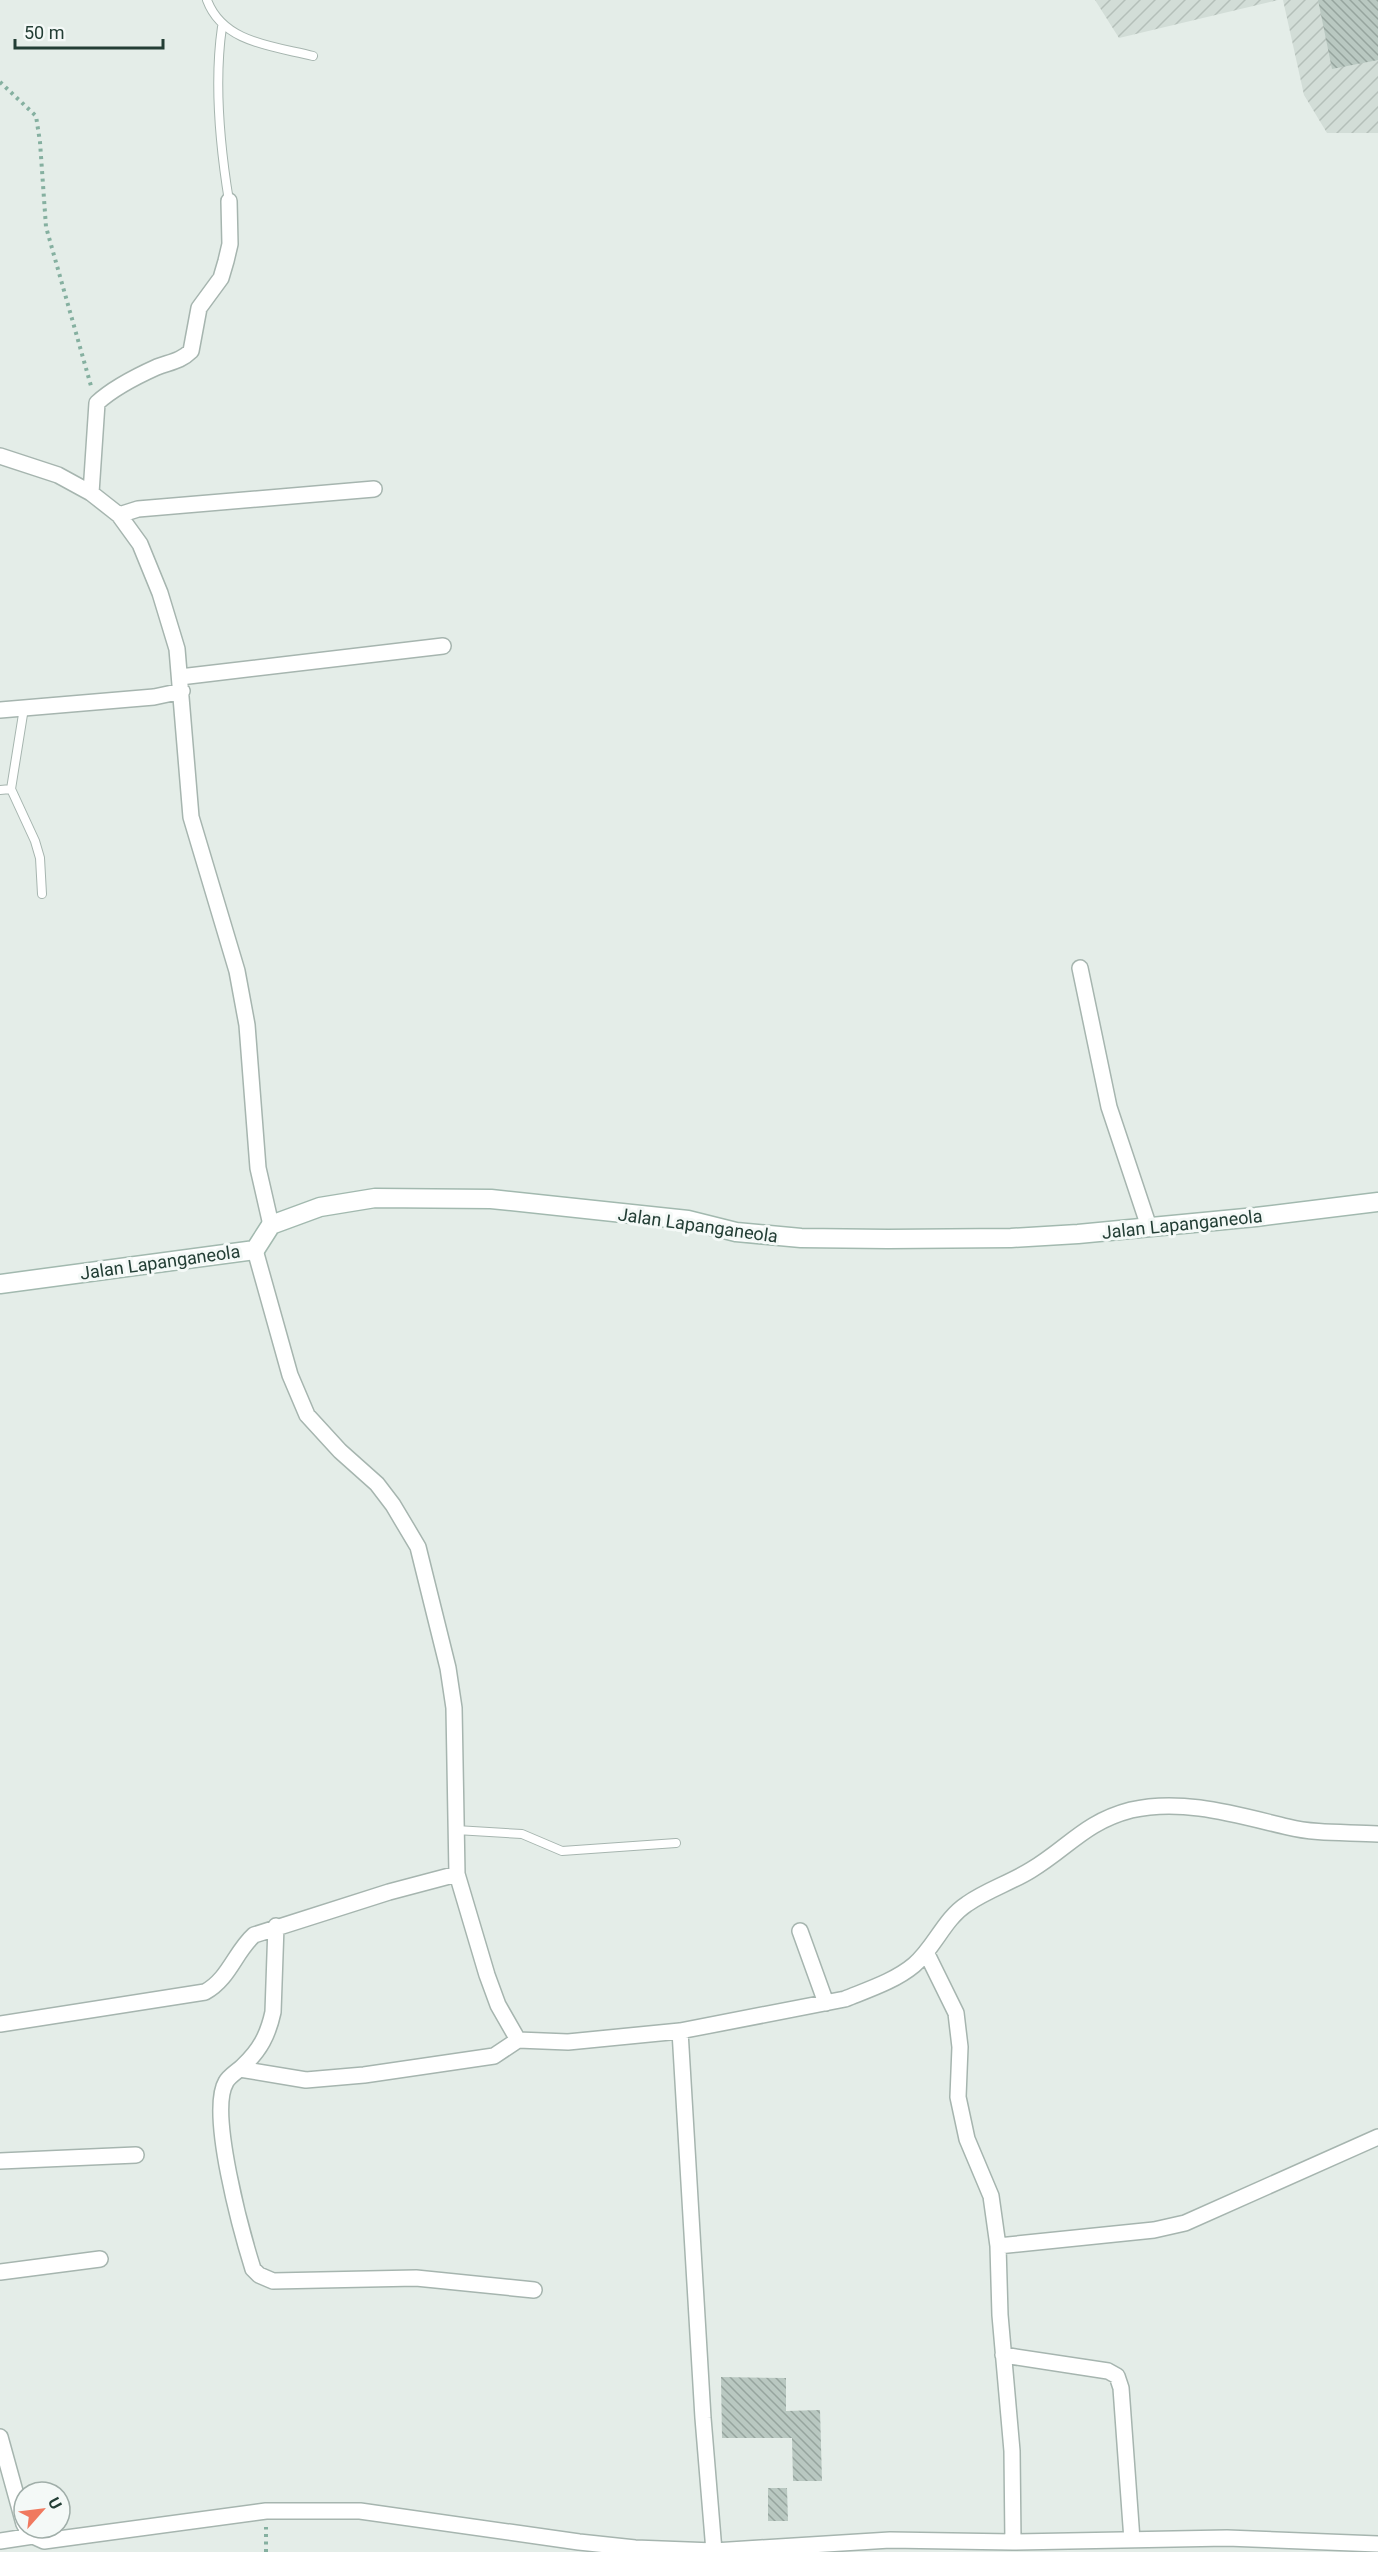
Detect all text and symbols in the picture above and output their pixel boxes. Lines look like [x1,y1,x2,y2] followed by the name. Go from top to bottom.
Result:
[15,12,164,50] scale bar
[24,22,64,43] text: 50 m
[617,1203,779,1247] street label: Jalan Lapanganeola
[1101,1205,1263,1243] street label: Jalan Lapanganeola
[79,1240,241,1284] street label: Jalan Lapanganeola
[12,2480,72,2540] north arrow
[44,2494,66,2512] text: U

